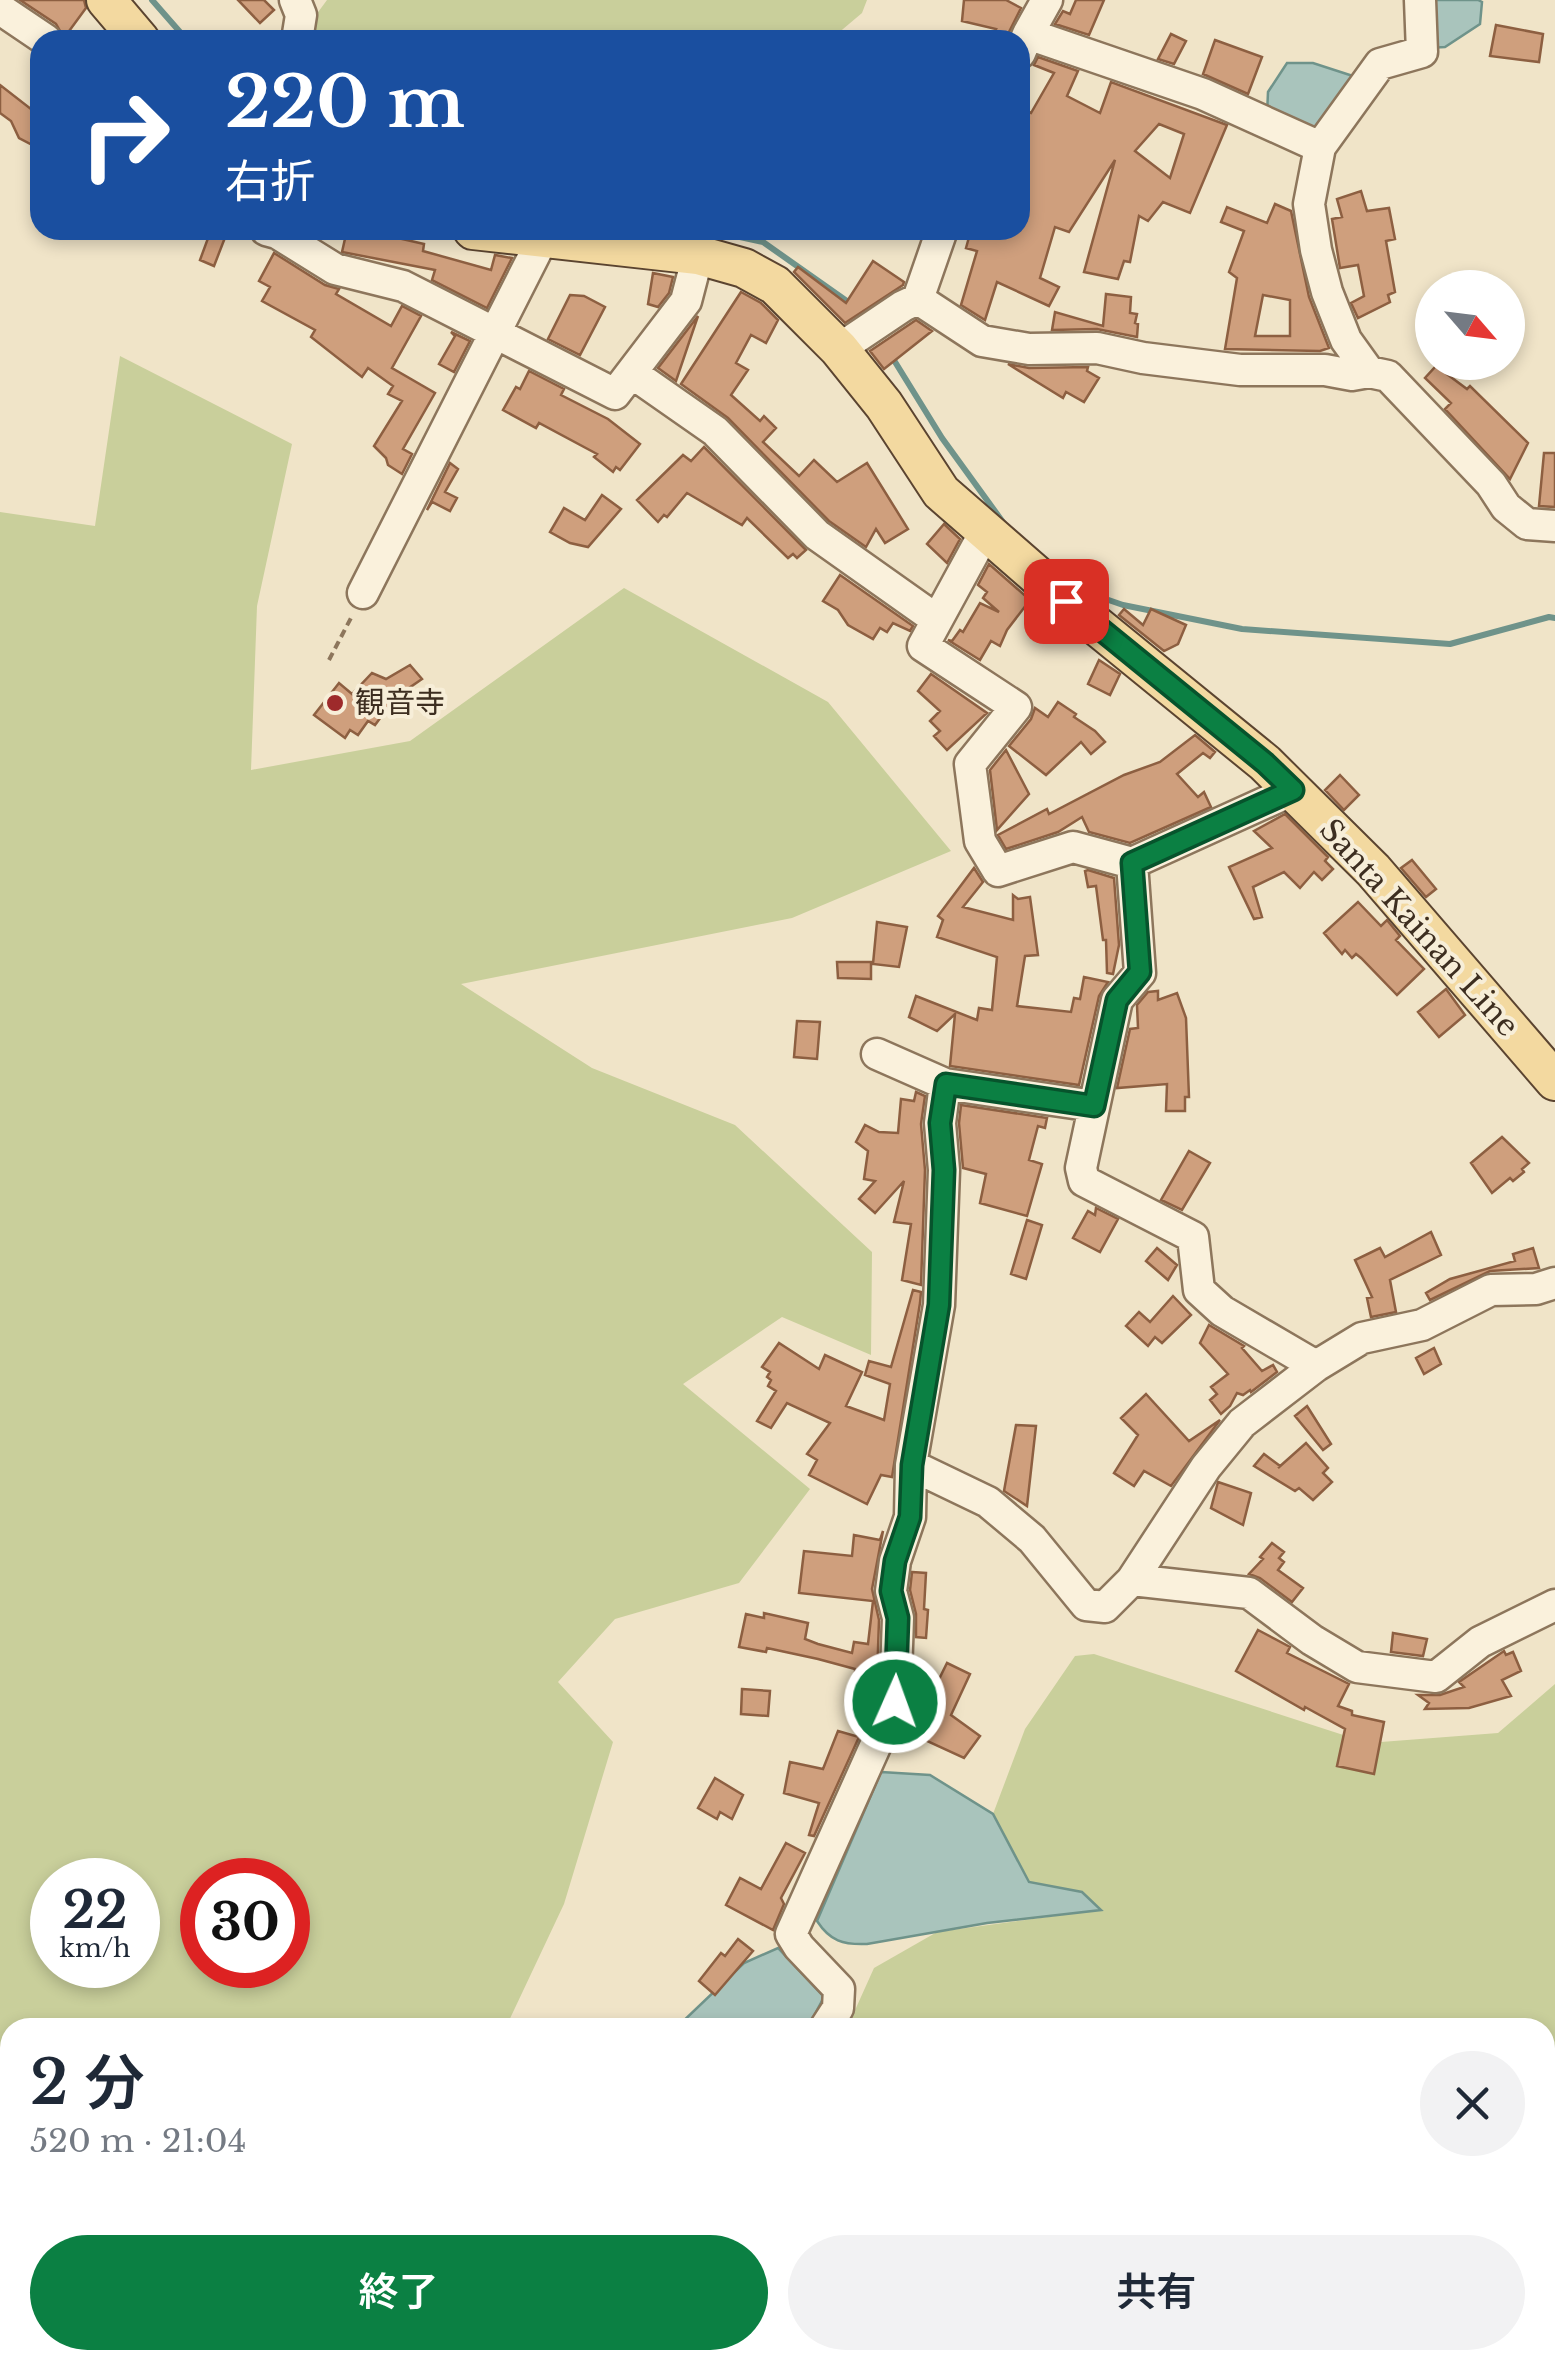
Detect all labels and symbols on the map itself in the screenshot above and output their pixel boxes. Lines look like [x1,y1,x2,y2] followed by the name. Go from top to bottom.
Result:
[1415,270,1525,380] north arrow
[1024,559,1109,644] pin
[355,684,445,721] place label: 観音寺
[324,692,346,714] marker: 観音寺
[1312,811,1527,1044] street label: Santa Kainan Line
[843,1650,947,1754] position arrow
[180,1858,310,1988] speed limit sign: 30

